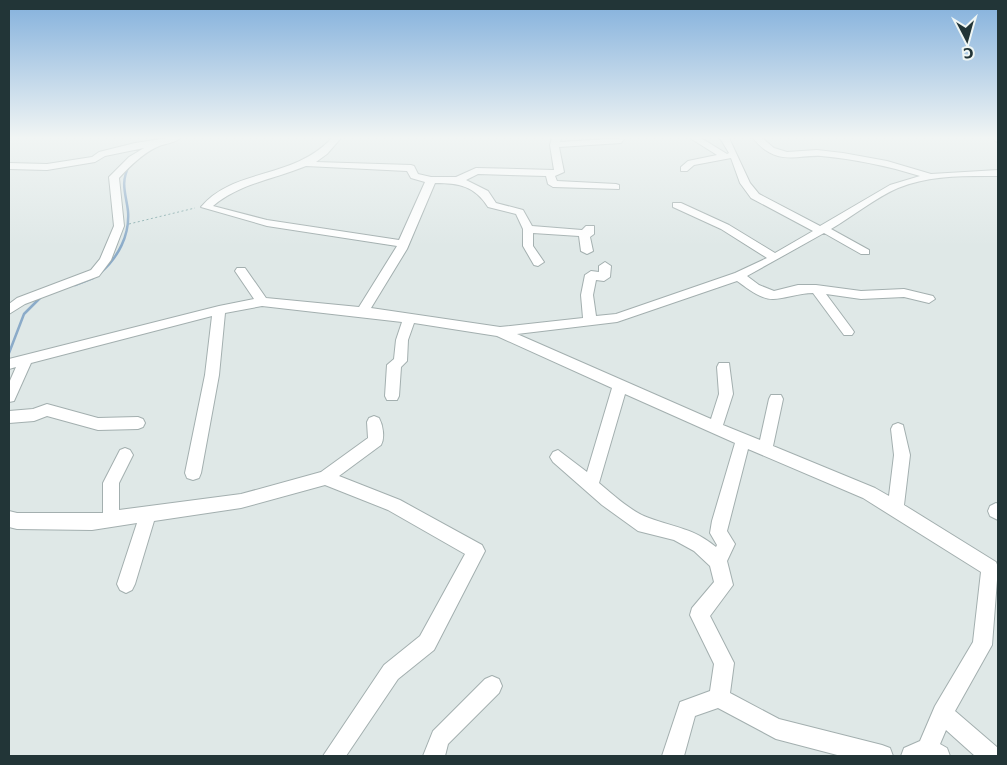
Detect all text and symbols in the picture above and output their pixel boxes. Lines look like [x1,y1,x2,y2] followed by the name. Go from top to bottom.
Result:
[942,15,992,65] north arrow
[962,44,974,61] text: С

